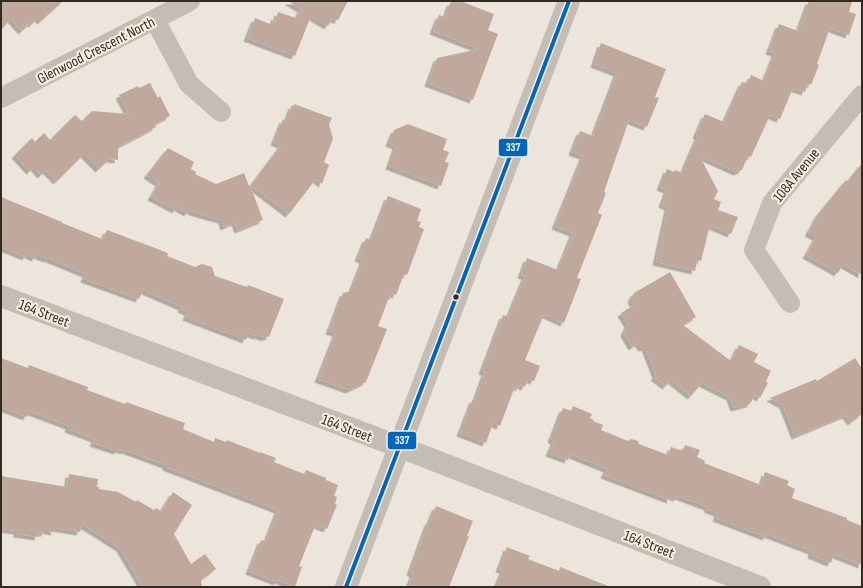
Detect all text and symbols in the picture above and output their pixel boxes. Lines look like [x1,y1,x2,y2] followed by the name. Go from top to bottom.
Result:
[34,13,158,88] street label: Glenwood Crescent North
[498,138,528,157] line badge: 337
[506,141,521,154] text: 337
[769,144,824,206] street label: 108A Avenue
[451,292,461,302] unlabelled marker
[16,295,72,332] street label: 164 Street
[319,410,375,447] street label: 164 Street
[387,431,417,450] line badge: 337
[395,434,410,447] text: 337
[621,526,677,563] street label: 164 Street

